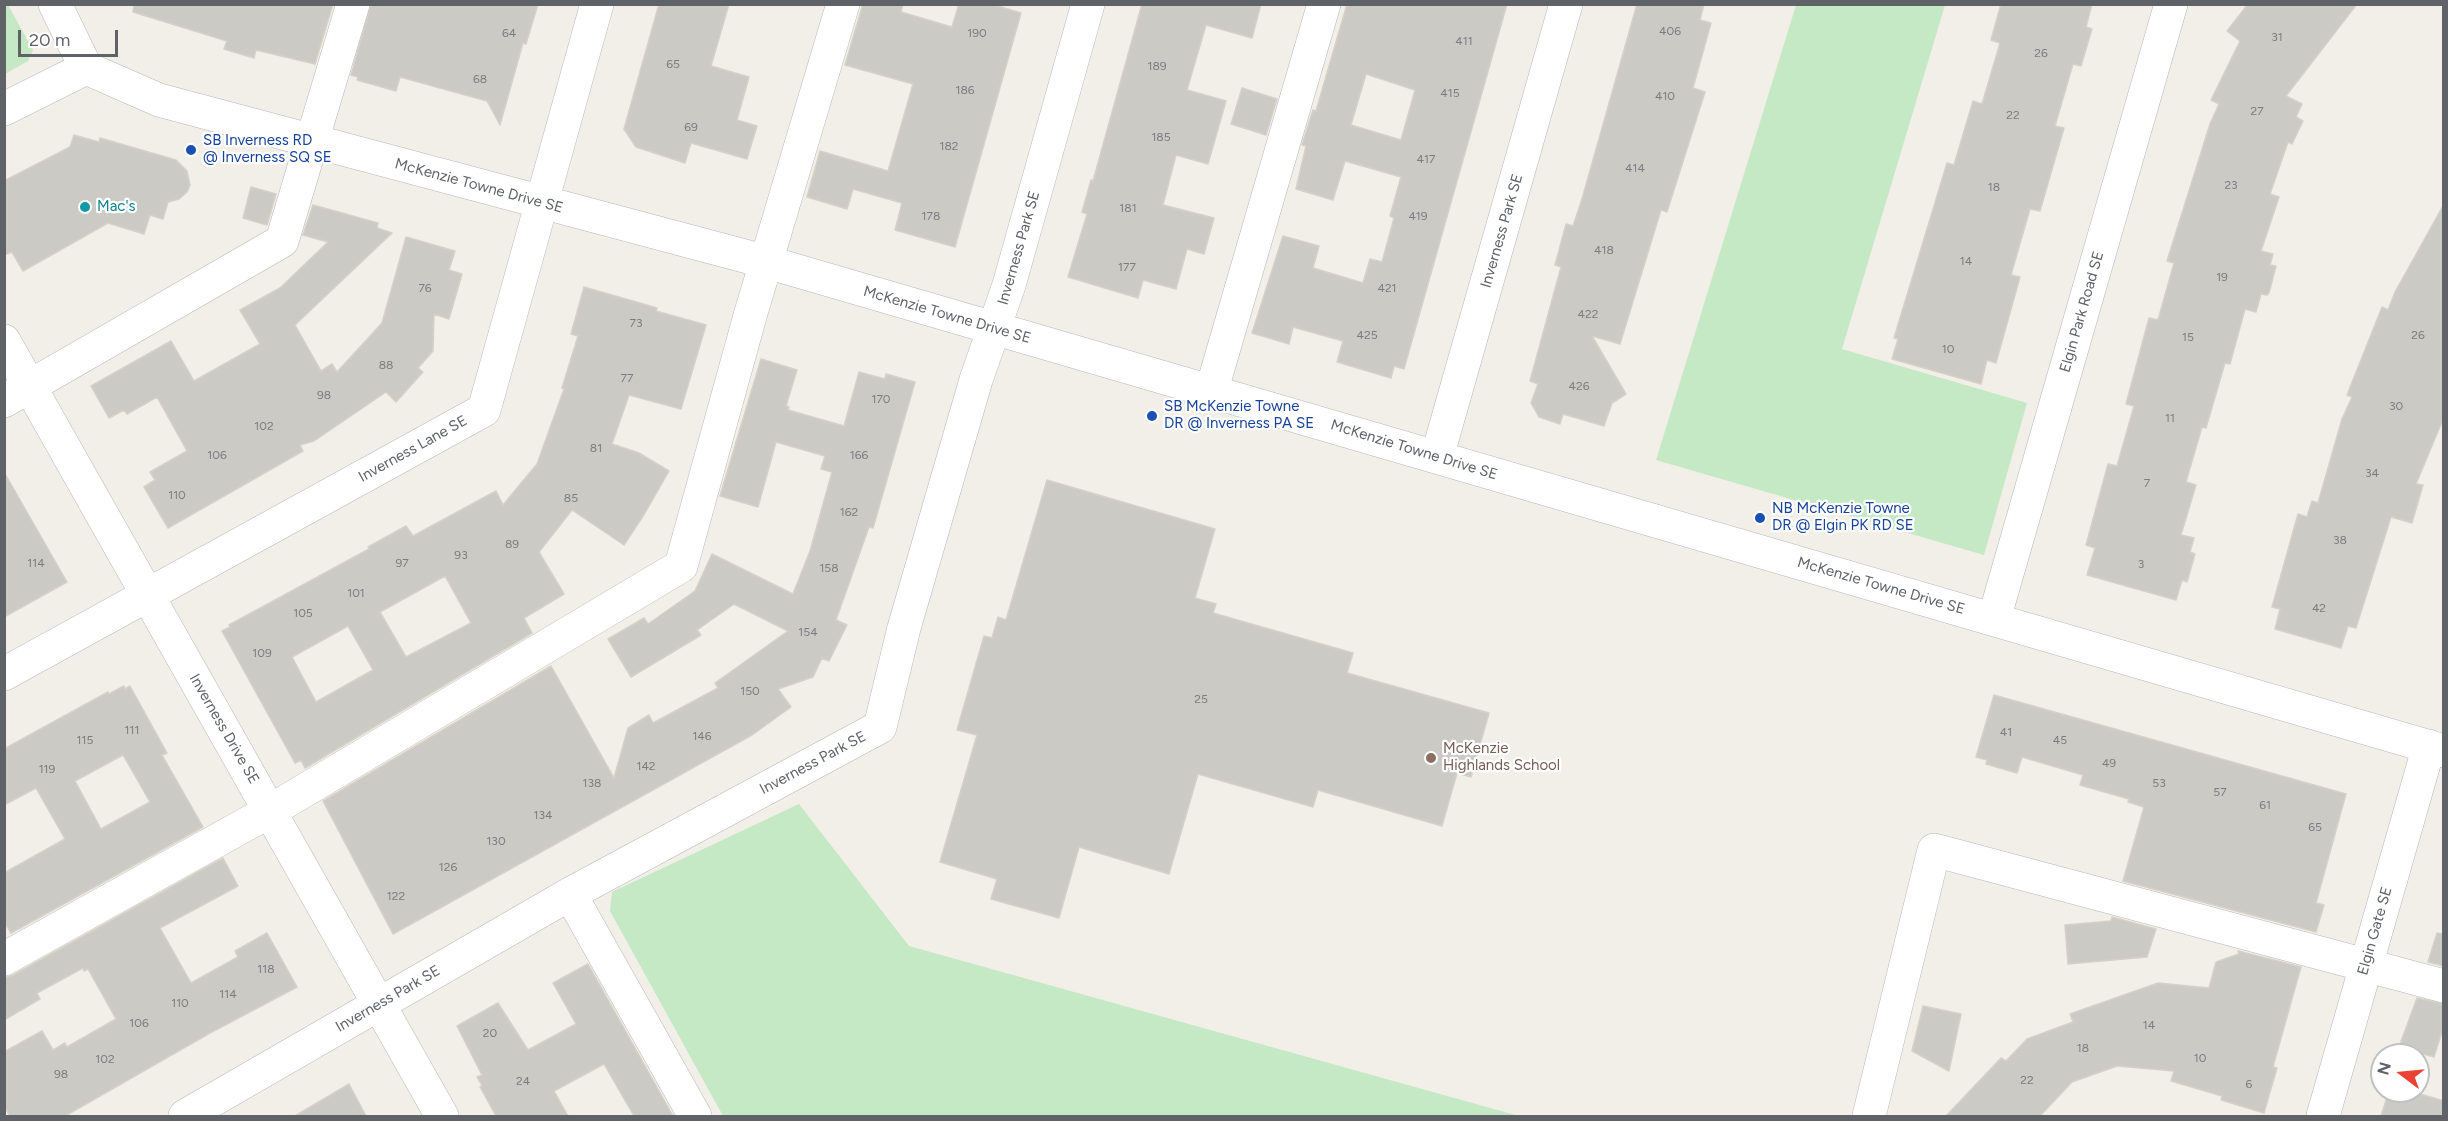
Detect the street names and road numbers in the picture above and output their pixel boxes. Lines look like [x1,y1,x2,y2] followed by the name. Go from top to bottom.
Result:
[393,155,565,217] street label: McKenzie Towne Drive SE
[1477,172,1527,290] street label: Inverness Park SE
[994,189,1044,307] street label: Inverness Park SE
[2056,249,2108,375] street label: Elgin Park Road SE
[861,282,1033,348] street label: McKenzie Towne Drive SE
[356,412,470,486] street label: Inverness Lane SE
[1328,416,1500,484] street label: McKenzie Towne Drive SE
[1795,553,1967,619] street label: McKenzie Towne Drive SE
[185,671,263,787] street label: Inverness Drive SE
[757,727,869,799] street label: Inverness Park SE
[2354,885,2396,977] street label: Elgin Gate SE
[333,962,443,1036] street label: Inverness Park SE

